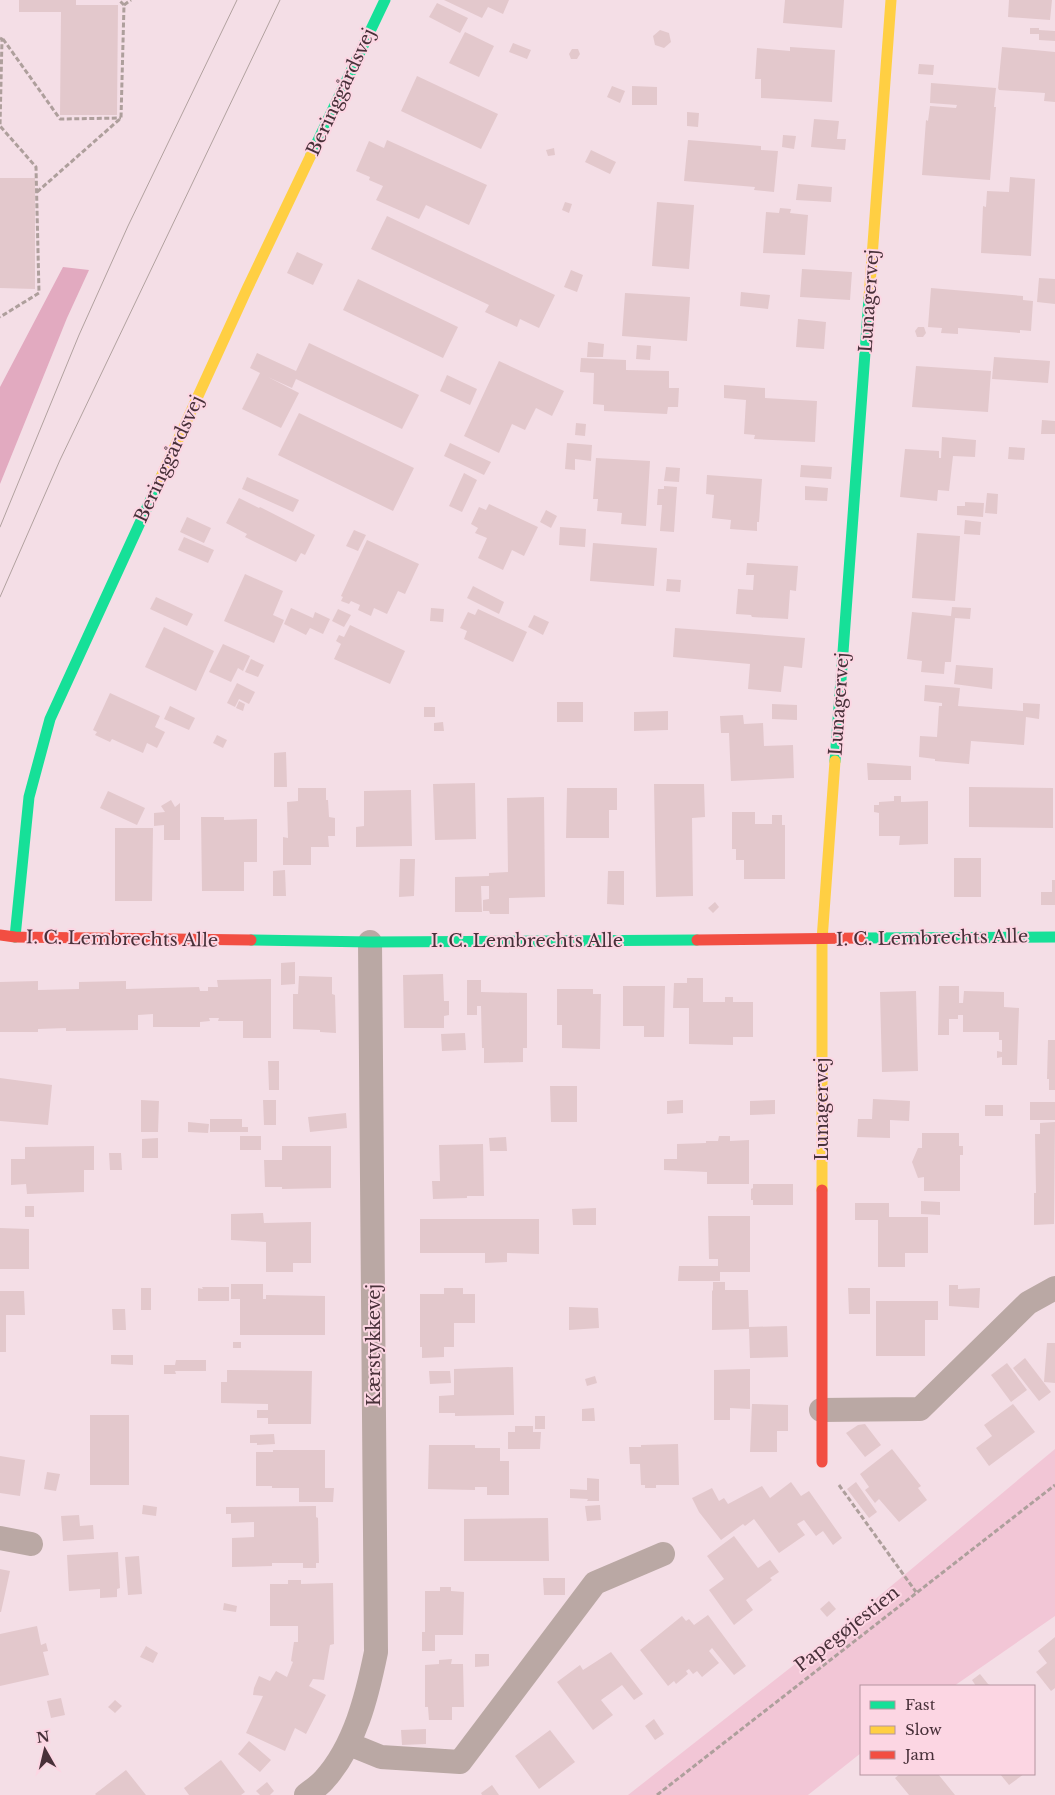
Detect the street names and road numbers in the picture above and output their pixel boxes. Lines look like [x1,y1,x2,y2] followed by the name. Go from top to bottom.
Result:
[302,25,380,159] street label: Beringgårdsvej
[854,249,884,353] street label: Lunagervej
[130,392,208,526] street label: Beringgårdsvej
[824,652,854,756] street label: Lunagervej
[836,925,1028,951] street label: I. C. Lembrechts Alle
[26,926,218,952] street label: I. C. Lembrechts Alle
[431,930,623,952] street label: I. C. Lembrechts Alle
[811,1057,833,1161] street label: Lunagervej
[363,1284,385,1406] street label: Kærstykkevej
[790,1581,904,1677] street label: Papegøjestien

